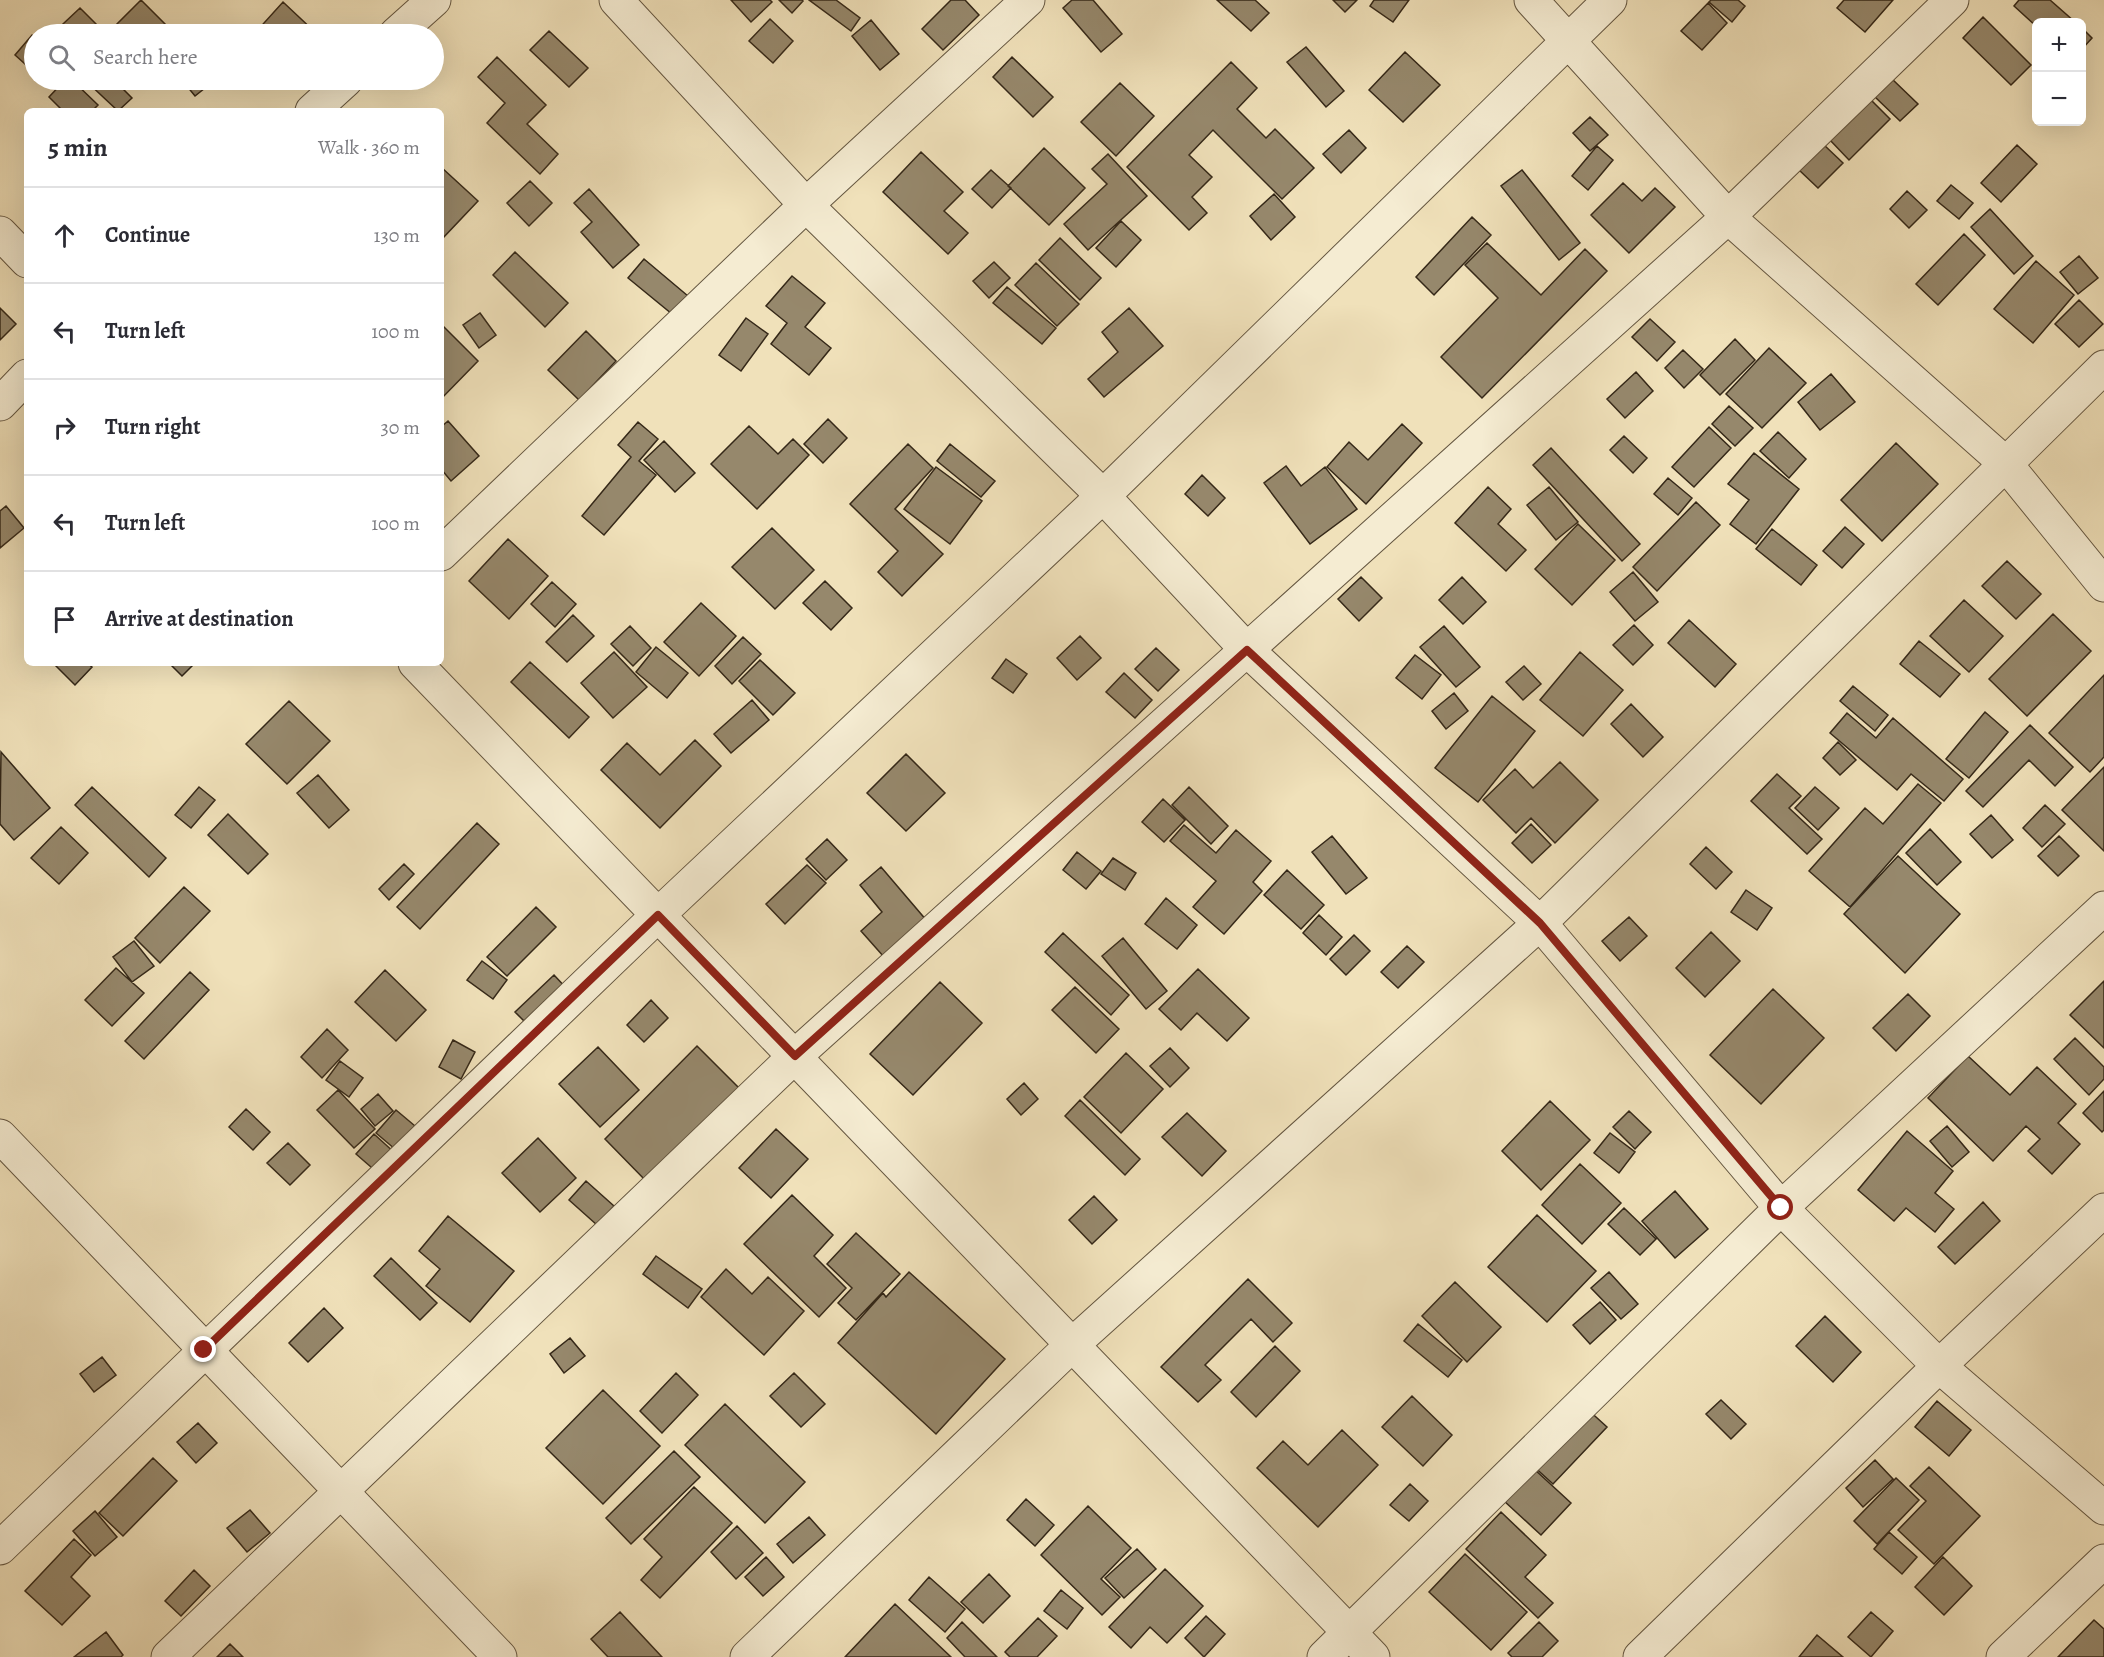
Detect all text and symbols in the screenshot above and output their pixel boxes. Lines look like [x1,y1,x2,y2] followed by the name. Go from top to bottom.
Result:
[2032,18,2086,126] map controls
[2032,18,2086,72] button: +
[24,24,444,90] search box
[45,41,78,74] icon: search
[93,42,198,72] text: Search here
[2032,72,2086,126] button: −
[48,130,108,165] text: 5 min
[318,134,420,161] text: Walk · 360 m
[48,219,81,252] icon: ahead
[105,220,190,250] text: Continue
[374,222,420,249] text: 130 m
[48,315,81,348] icon: left
[105,316,185,346] text: Turn left
[371,318,420,345] text: 100 m
[48,411,81,444] icon: right
[105,412,201,442] text: Turn right
[380,414,420,441] text: 30 m
[48,507,81,540] icon: left
[105,508,185,538] text: Turn left
[371,510,420,537] text: 100 m
[48,603,81,636] icon: arrive
[105,604,294,634] text: Arrive at destination
[1767,1194,1793,1220] route start
[190,1336,216,1362] route end

